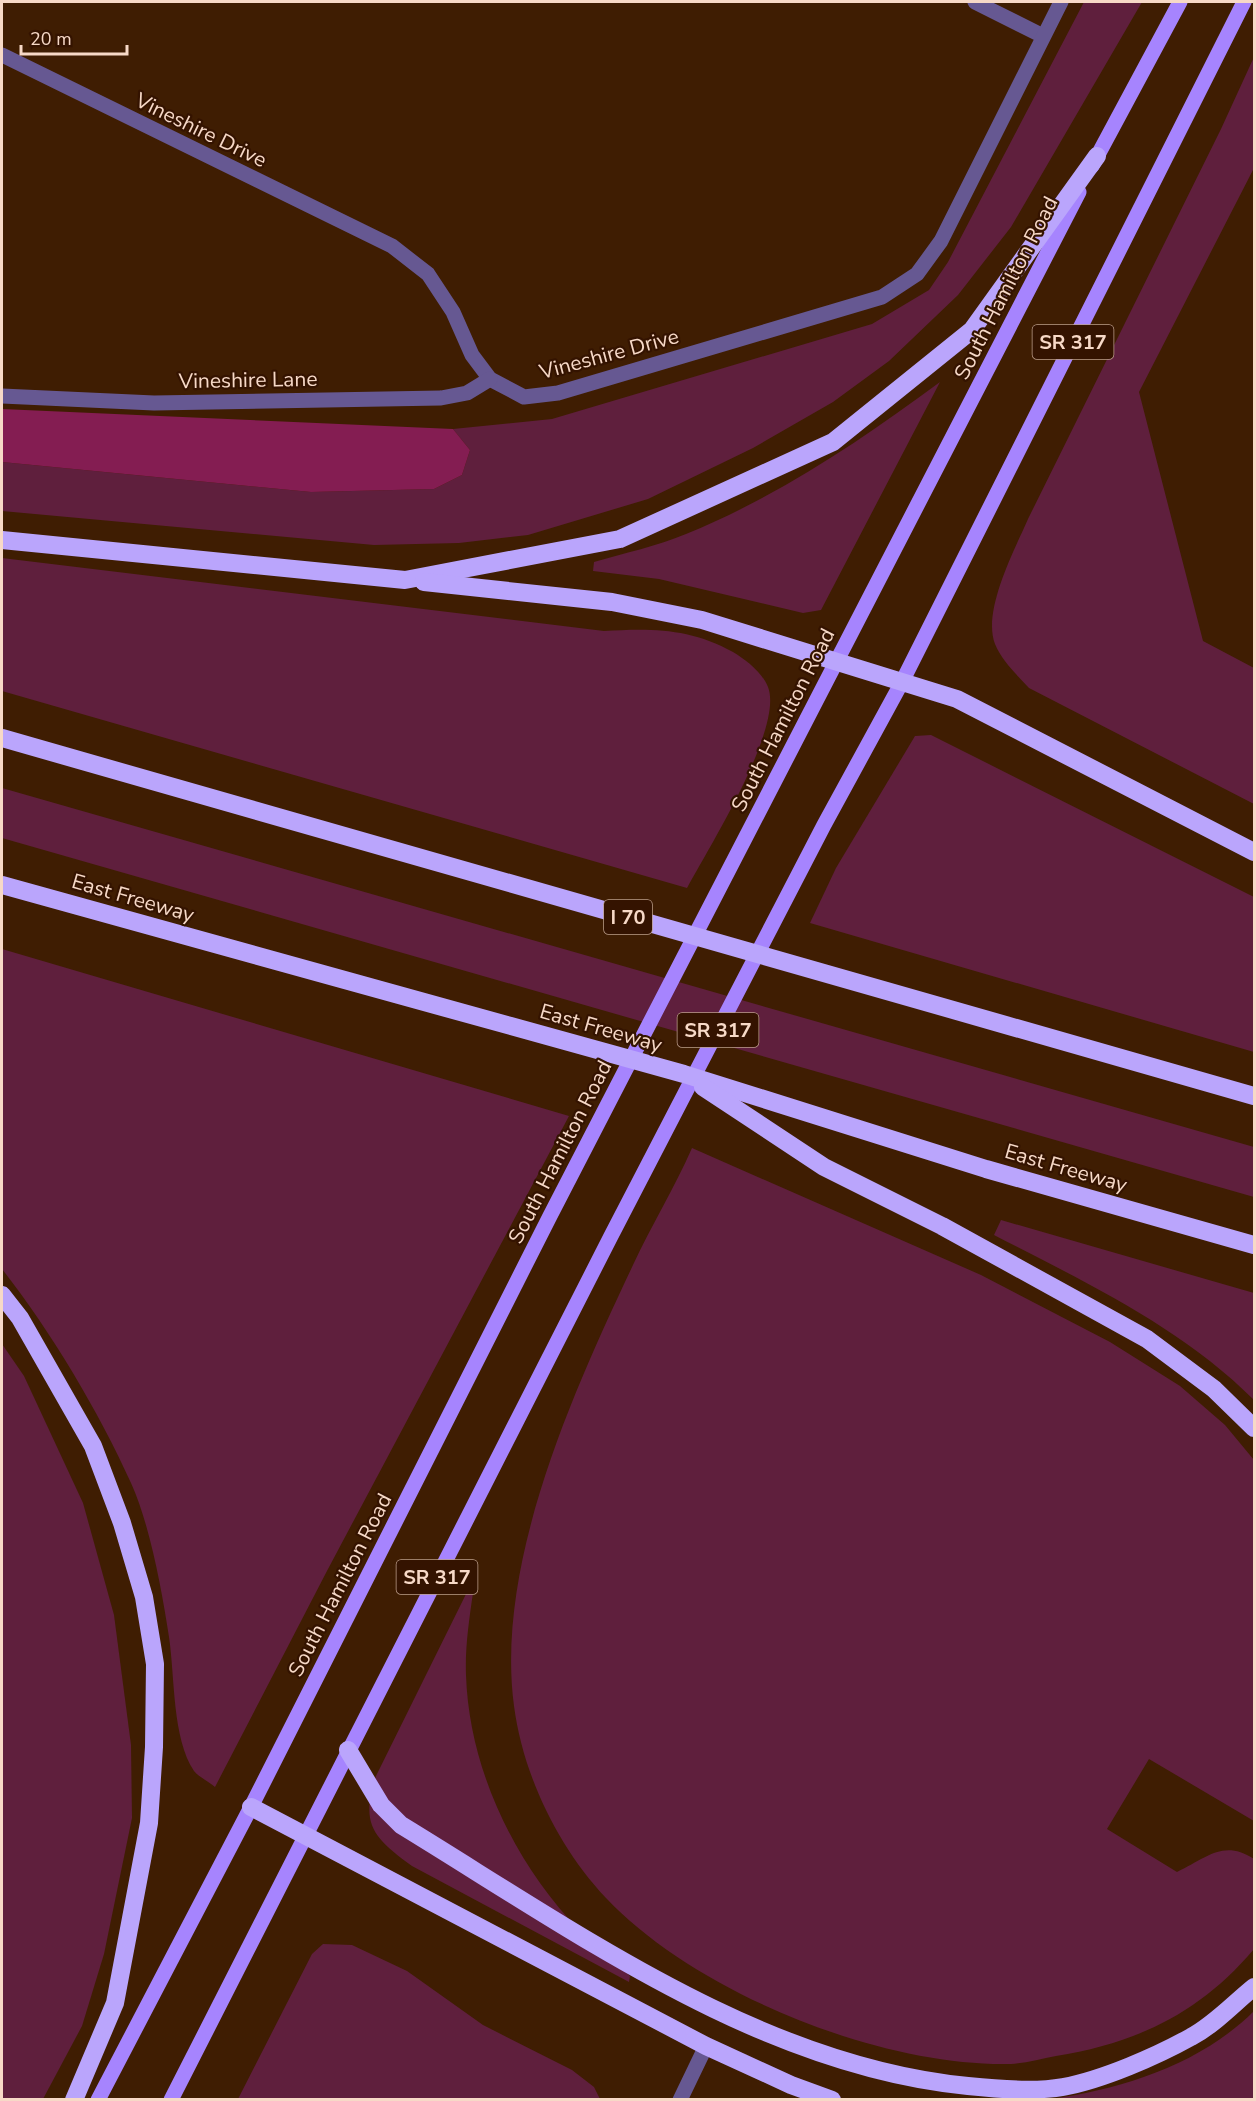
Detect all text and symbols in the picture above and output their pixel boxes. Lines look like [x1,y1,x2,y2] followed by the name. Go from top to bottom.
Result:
[21,18,128,56] scale bar
[30,27,72,51] text: 20 m
[130,86,271,174] street label: Vineshire Drive
[948,192,1064,384] street label: South Hamilton Road
[535,322,682,386] street label: Vineshire Drive
[1032,325,1114,359] road number: SR 317
[177,365,318,395] street label: Vineshire Lane
[725,624,841,816] street label: South Hamilton Road
[69,867,198,929] street label: East Freeway
[604,900,652,934] road number: I 70
[537,997,666,1059] street label: East Freeway
[678,1013,758,1047] road number: SR 317
[502,1056,618,1248] street label: South Hamilton Road
[1002,1137,1131,1199] street label: East Freeway
[282,1489,398,1681] street label: South Hamilton Road
[396,1560,478,1594] road number: SR 317

